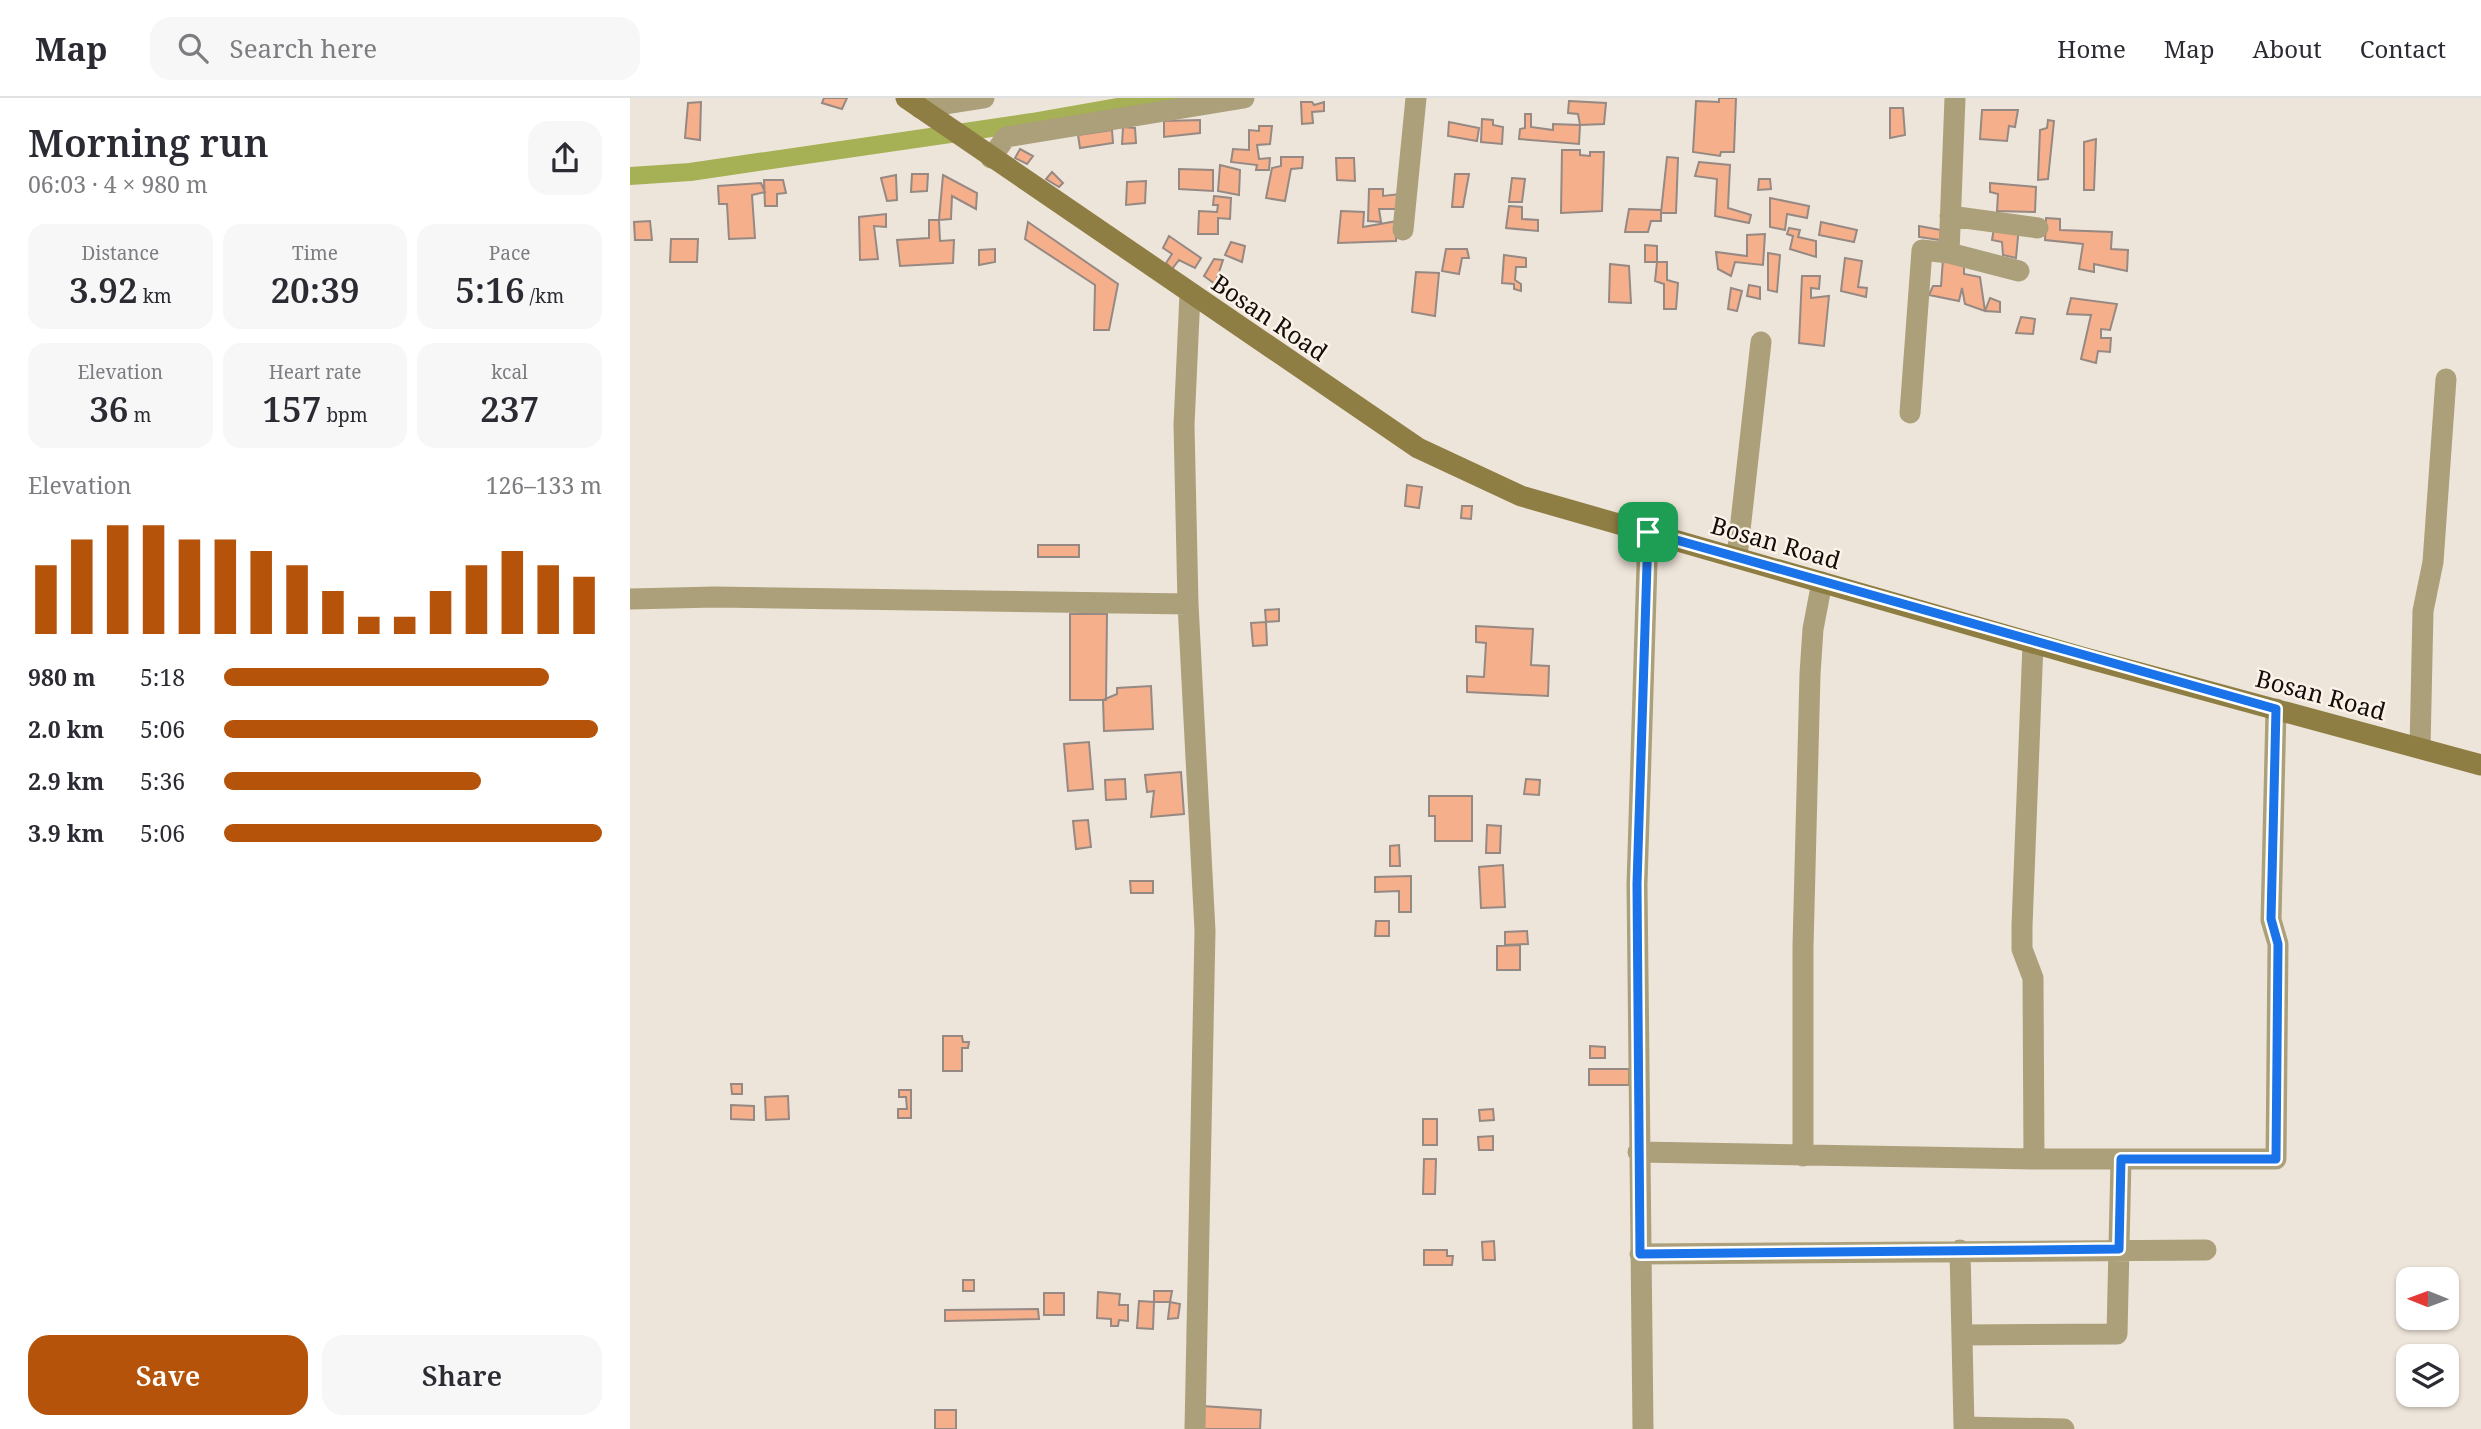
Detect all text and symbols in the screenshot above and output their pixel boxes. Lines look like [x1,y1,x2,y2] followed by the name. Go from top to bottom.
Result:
[150,17,640,80] search box
[35,26,108,71] text: Map
[174,29,212,67] icon: search
[230,30,377,66] text: Search here
[2057,32,2126,65] text: Home
[2164,32,2215,65] text: Map
[2253,32,2322,65] text: About
[2360,32,2446,65] text: Contact
[28,116,269,168] text: Morning run
[528,121,602,195] button: share
[28,168,208,200] text: 06:03 · 4 × 980 m
[82,240,159,266] text: Distance
[292,240,338,266] text: Time
[489,240,531,266] text: Pace
[69,266,138,313] text: 3.92
[270,266,360,313] text: 20:39
[455,266,525,313] text: 5:16
[1205,266,1335,368] street label: Bosan Road
[138,283,172,309] text: km
[525,283,564,309] text: /km
[78,359,163,385] text: Elevation
[269,359,361,385] text: Heart rate
[491,359,528,385] text: kcal
[89,385,129,432] text: 36
[262,385,321,432] text: 157
[480,385,539,432] text: 237
[129,402,151,428] text: m
[321,402,368,428] text: bpm
[28,469,132,501] text: Elevation
[486,469,602,501] text: 126–133 m
[1618,502,1678,562] pin
[1707,508,1845,576] street label: Bosan Road
[1629,513,1667,551] icon: arrive
[28,661,96,693] text: 980 m
[140,661,185,693] text: 5:18
[2252,661,2390,727] street label: Bosan Road
[28,713,104,745] text: 2.0 km
[140,713,185,745] text: 5:06
[28,765,104,797] text: 2.9 km
[140,765,185,797] text: 5:36
[28,817,104,849] text: 3.9 km
[140,817,185,849] text: 5:06
[2396,1267,2459,1330] north arrow
[2396,1267,2459,1407] map controls
[28,1335,308,1415] button: Save
[322,1335,602,1415] button: Share
[2396,1344,2459,1407] button: layers

